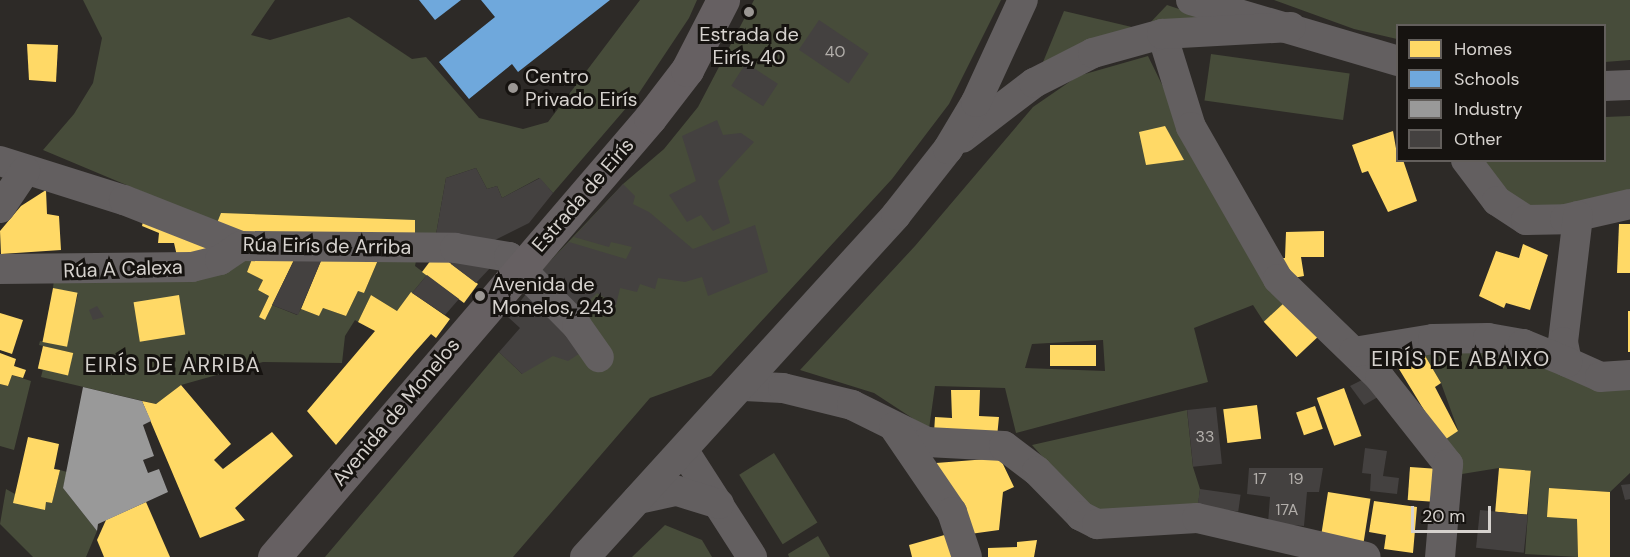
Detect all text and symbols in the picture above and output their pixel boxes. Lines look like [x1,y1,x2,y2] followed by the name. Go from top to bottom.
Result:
[742,5,756,19] marker: Estrada de Eirís, 40
[699,22,799,69] place label: Estrada de Eirís, 40
[1396,24,1606,162] legend
[1454,37,1512,61] text: Homes
[825,42,845,62] house number: 40
[525,64,637,111] place label: Centro Privado Eirís
[1454,67,1519,91] text: Schools
[506,81,520,95] marker: Centro Privado Eirís
[1454,97,1523,121] text: Industry
[1454,127,1502,151] text: Other
[527,133,639,257] street label: Estrada de Eirís
[243,233,411,259] street label: Rúa Eirís de Arriba
[63,255,183,283] street label: Rúa A Calexa
[492,272,614,319] place label: Avenida de Monelos, 243
[473,289,487,303] marker: Avenida de Monelos, 243
[327,333,465,491] street label: Avenida de Monelos
[1371,346,1551,372] district label: EIRÍS DE ABAIXO
[85,352,261,378] district label: EIRÍS DE ARRIBA
[1196,427,1214,447] house number: 33
[1253,469,1267,489] house number: 17
[1288,469,1304,489] house number: 19
[1414,494,1494,532] scale bar
[1276,500,1298,520] house number: 17A
[1422,504,1465,528] text: 20 m

